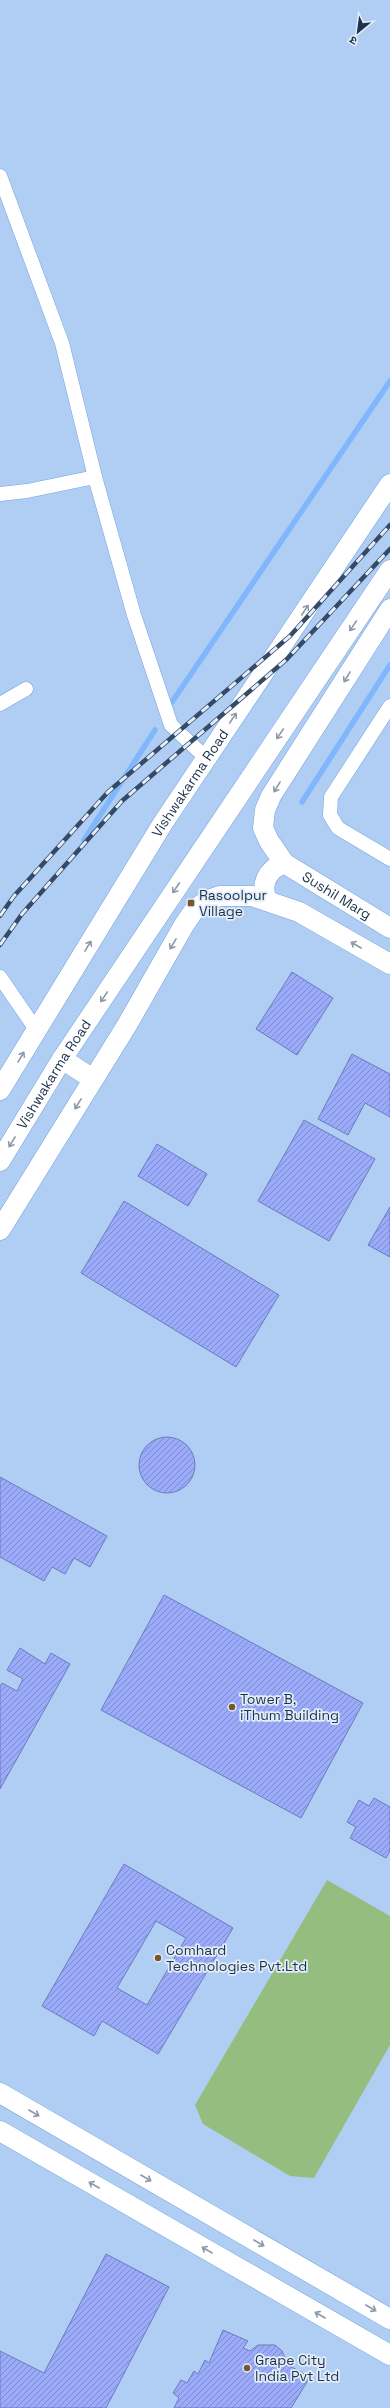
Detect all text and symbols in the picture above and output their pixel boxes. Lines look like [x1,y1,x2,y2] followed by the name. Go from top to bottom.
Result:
[338,12,378,52] north arrow
[346,33,359,48] text: उ
[302,604,310,616] one-way arrow
[349,620,357,631] one-way arrow
[342,671,350,683] one-way arrow
[229,713,237,724] one-way arrow
[148,726,232,840] street label: Vishwakarma Road
[276,728,284,739] one-way arrow
[273,781,281,793] one-way arrow
[299,867,375,923] street label: Sushil Marg
[171,882,179,894] one-way arrow
[199,886,267,920] place label: Rasoolpur Village
[186,898,196,908] marker: Rasoolpur Village
[169,938,177,950] one-way arrow
[85,940,93,952] one-way arrow
[350,940,362,948] one-way arrow
[100,991,108,1002] one-way arrow
[13,1016,95,1132] street label: Vishwakarma Road
[17,1051,25,1063] one-way arrow
[73,1098,81,1110] one-way arrow
[7,1136,15,1148] one-way arrow
[240,1690,339,1724] place label: Tower B, iThum Building
[227,1702,237,1712] marker: Tower B, iThum Building
[166,1941,307,1975] place label: Comhard Technologies Pvt.Ltd
[153,1953,163,1963] marker: Comhard Technologies Pvt.Ltd
[28,2109,40,2117] one-way arrow
[140,2175,152,2183] one-way arrow
[88,2181,100,2189] one-way arrow
[253,2240,265,2248] one-way arrow
[201,2245,213,2253] one-way arrow
[365,2305,377,2313] one-way arrow
[314,2310,326,2318] one-way arrow
[255,2351,339,2385] place label: Grape City India Pvt Ltd
[242,2363,252,2373] marker: Grape City India Pvt Ltd

